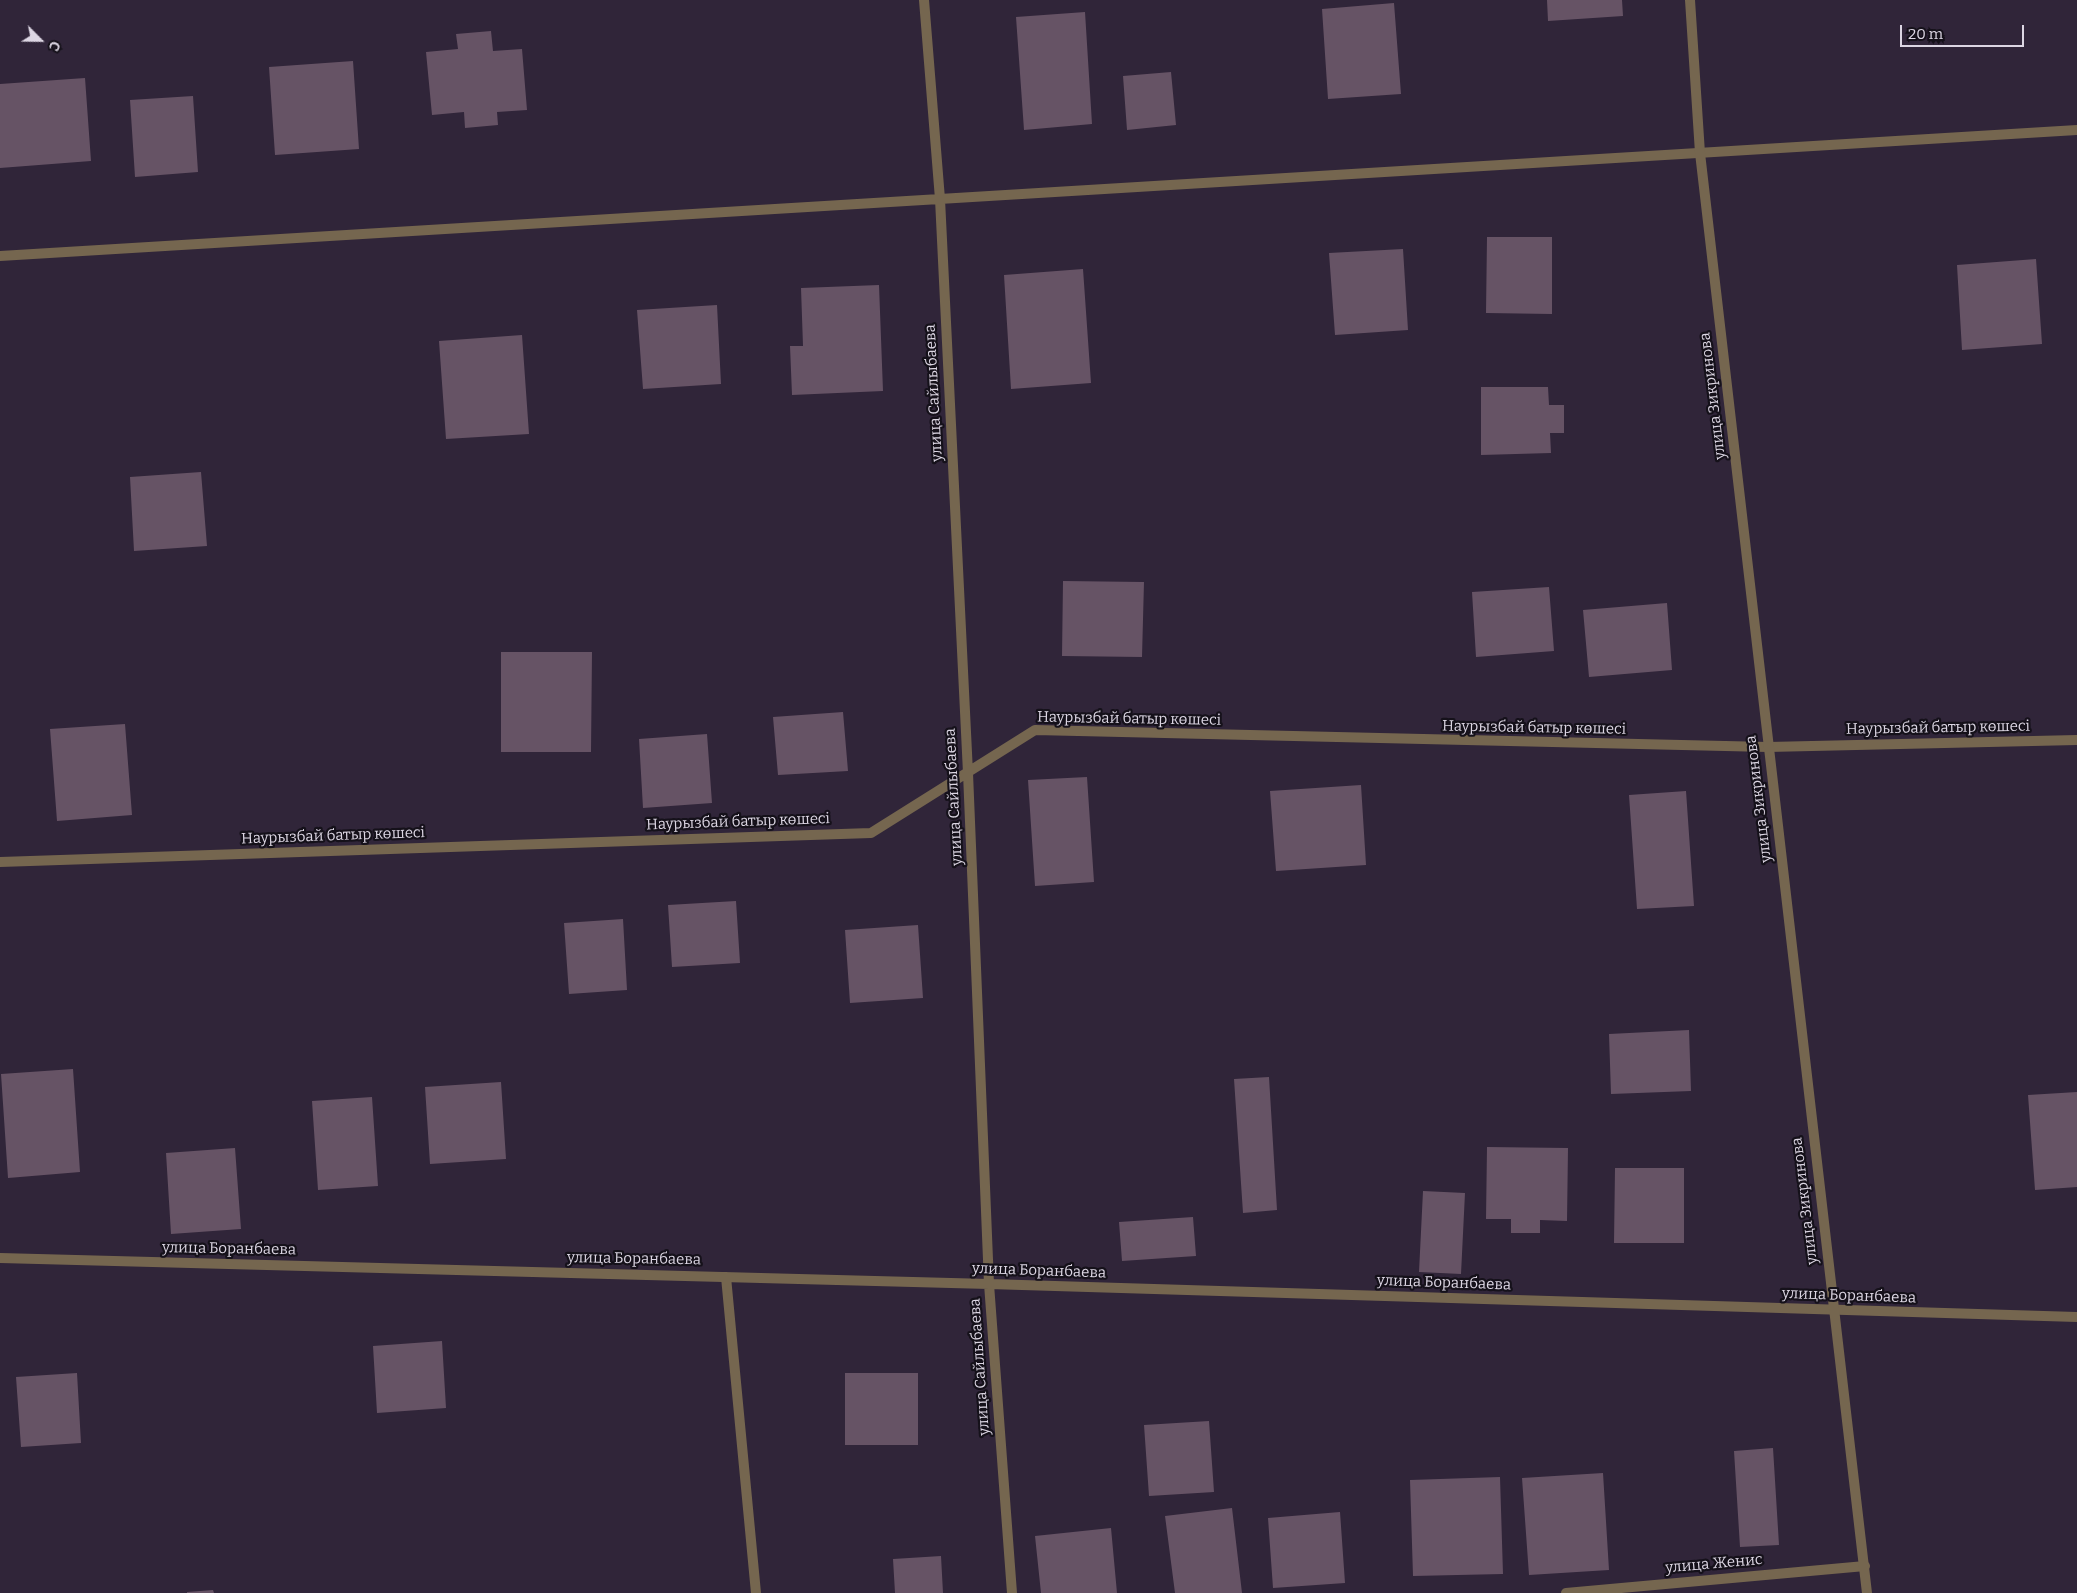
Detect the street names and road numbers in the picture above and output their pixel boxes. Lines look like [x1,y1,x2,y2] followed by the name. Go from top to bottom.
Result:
[921,324,947,462] street label: улица Сайлыбаева
[1696,331,1730,461] street label: улица Зикринова
[1037,708,1221,730] street label: Наурызбай батыр көшесі
[1442,717,1626,739] street label: Наурызбай батыр көшесі
[1846,717,2030,739] street label: Наурызбай батыр көшесі
[941,728,967,866] street label: улица Сайлыбаева
[1742,734,1776,864] street label: улица Зикринова
[646,810,830,834] street label: Наурызбай батыр көшесі
[241,824,425,848] street label: Наурызбай батыр көшесі
[1788,1136,1822,1266] street label: улица Зикринова
[162,1239,296,1259] street label: улица Боранбаева
[567,1249,701,1269] street label: улица Боранбаева
[972,1260,1106,1282] street label: улица Боранбаева
[1377,1272,1511,1294] street label: улица Боранбаева
[1782,1285,1916,1307] street label: улица Боранбаева
[966,1298,994,1436] street label: улица Сайлыбаева
[1665,1551,1763,1577] street label: улица Женис

